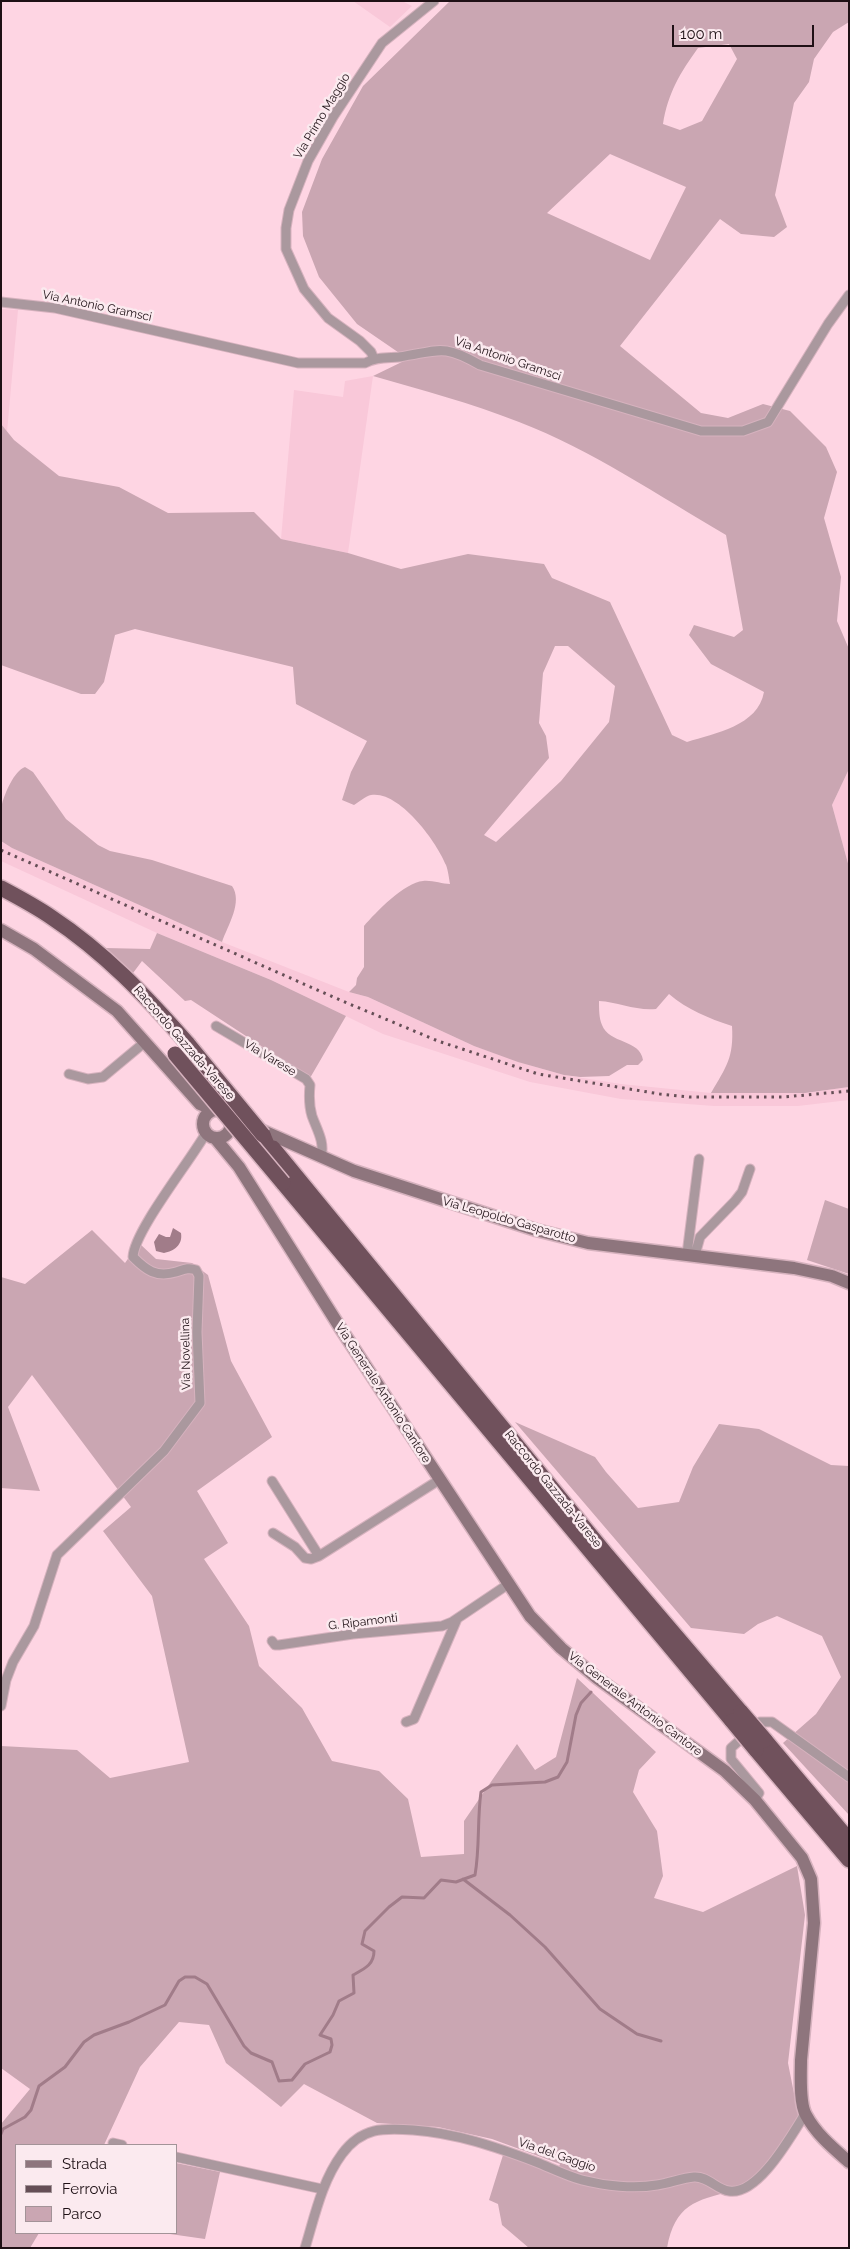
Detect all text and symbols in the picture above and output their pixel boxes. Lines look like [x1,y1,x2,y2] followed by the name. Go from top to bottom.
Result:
[675,15,818,47] scale bar
[680,25,722,43] text: 100 m
[291,71,353,161] street label: Via Primo Maggio
[41,287,153,325] street label: Via Antonio Gramsci
[453,334,563,384] street label: Via Antonio Gramsci
[131,983,237,1103] street label: Raccordo Gazzada-Varese
[241,1037,299,1079] street label: Via Varese
[441,1194,577,1246] street label: Via Leopoldo Gasparotto
[178,1318,194,1390] street label: Via Novellina
[332,1320,434,1466] street label: Via Generale Antonio Cantore
[501,1428,605,1550] street label: Raccordo Gazzada-Varese
[327,1611,399,1633] street label: G. Ripamonti
[565,1649,705,1759] street label: Via Generale Antonio Cantore
[516,2135,598,2175] street label: Via del Gaggio
[15,2144,178,2234] legend
[62,2155,107,2173] text: Strada
[62,2180,118,2198] text: Ferrovia
[62,2205,102,2223] text: Parco

